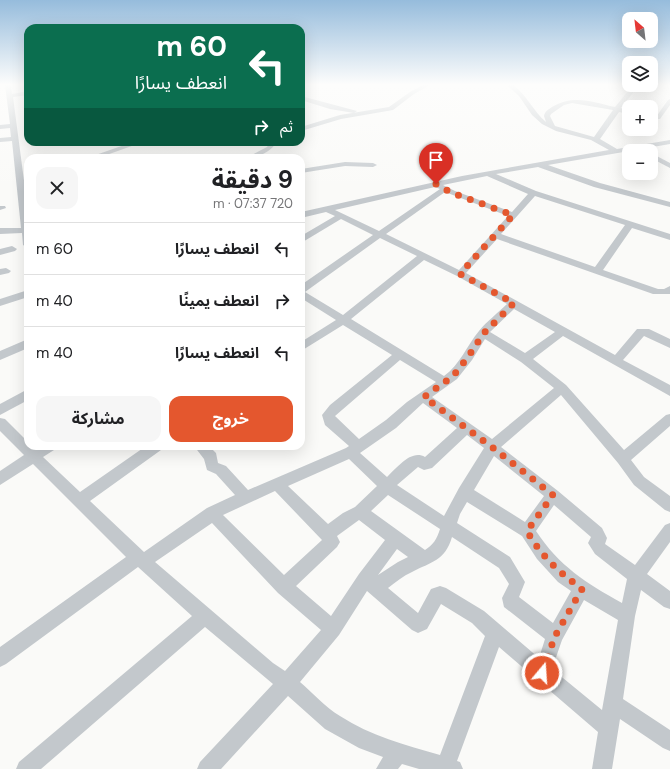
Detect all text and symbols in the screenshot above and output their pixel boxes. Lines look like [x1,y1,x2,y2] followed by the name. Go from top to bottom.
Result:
[622,12,658,48] north arrow
[622,12,658,180] map controls
[157,28,227,65] text: 60 m
[241,40,293,92] icon: left
[622,56,658,92] button: layers
[135,71,227,95] text: انعطف يسارًا
[622,100,658,136] button: +
[250,116,272,138] icon: right
[280,117,293,137] text: ثم
[419,143,453,184] pin
[622,144,658,180] button: −
[425,149,447,171] icon: arrive
[212,164,293,195] text: 9 دقيقة
[36,167,78,209] button: close
[213,195,293,212] text: 720 m · 07:37
[271,238,293,260] icon: left
[36,239,73,259] text: 60 m
[175,239,259,259] text: انعطف يسارًا
[271,290,293,312] icon: right
[36,291,73,311] text: 40 m
[179,291,259,311] text: انعطف يمينًا
[271,342,293,364] icon: left
[36,343,73,363] text: 40 m
[175,343,259,363] text: انعطف يسارًا
[36,396,161,442] button: مشاركة
[169,396,293,442] button: خروج
[521,652,563,694] position arrow

